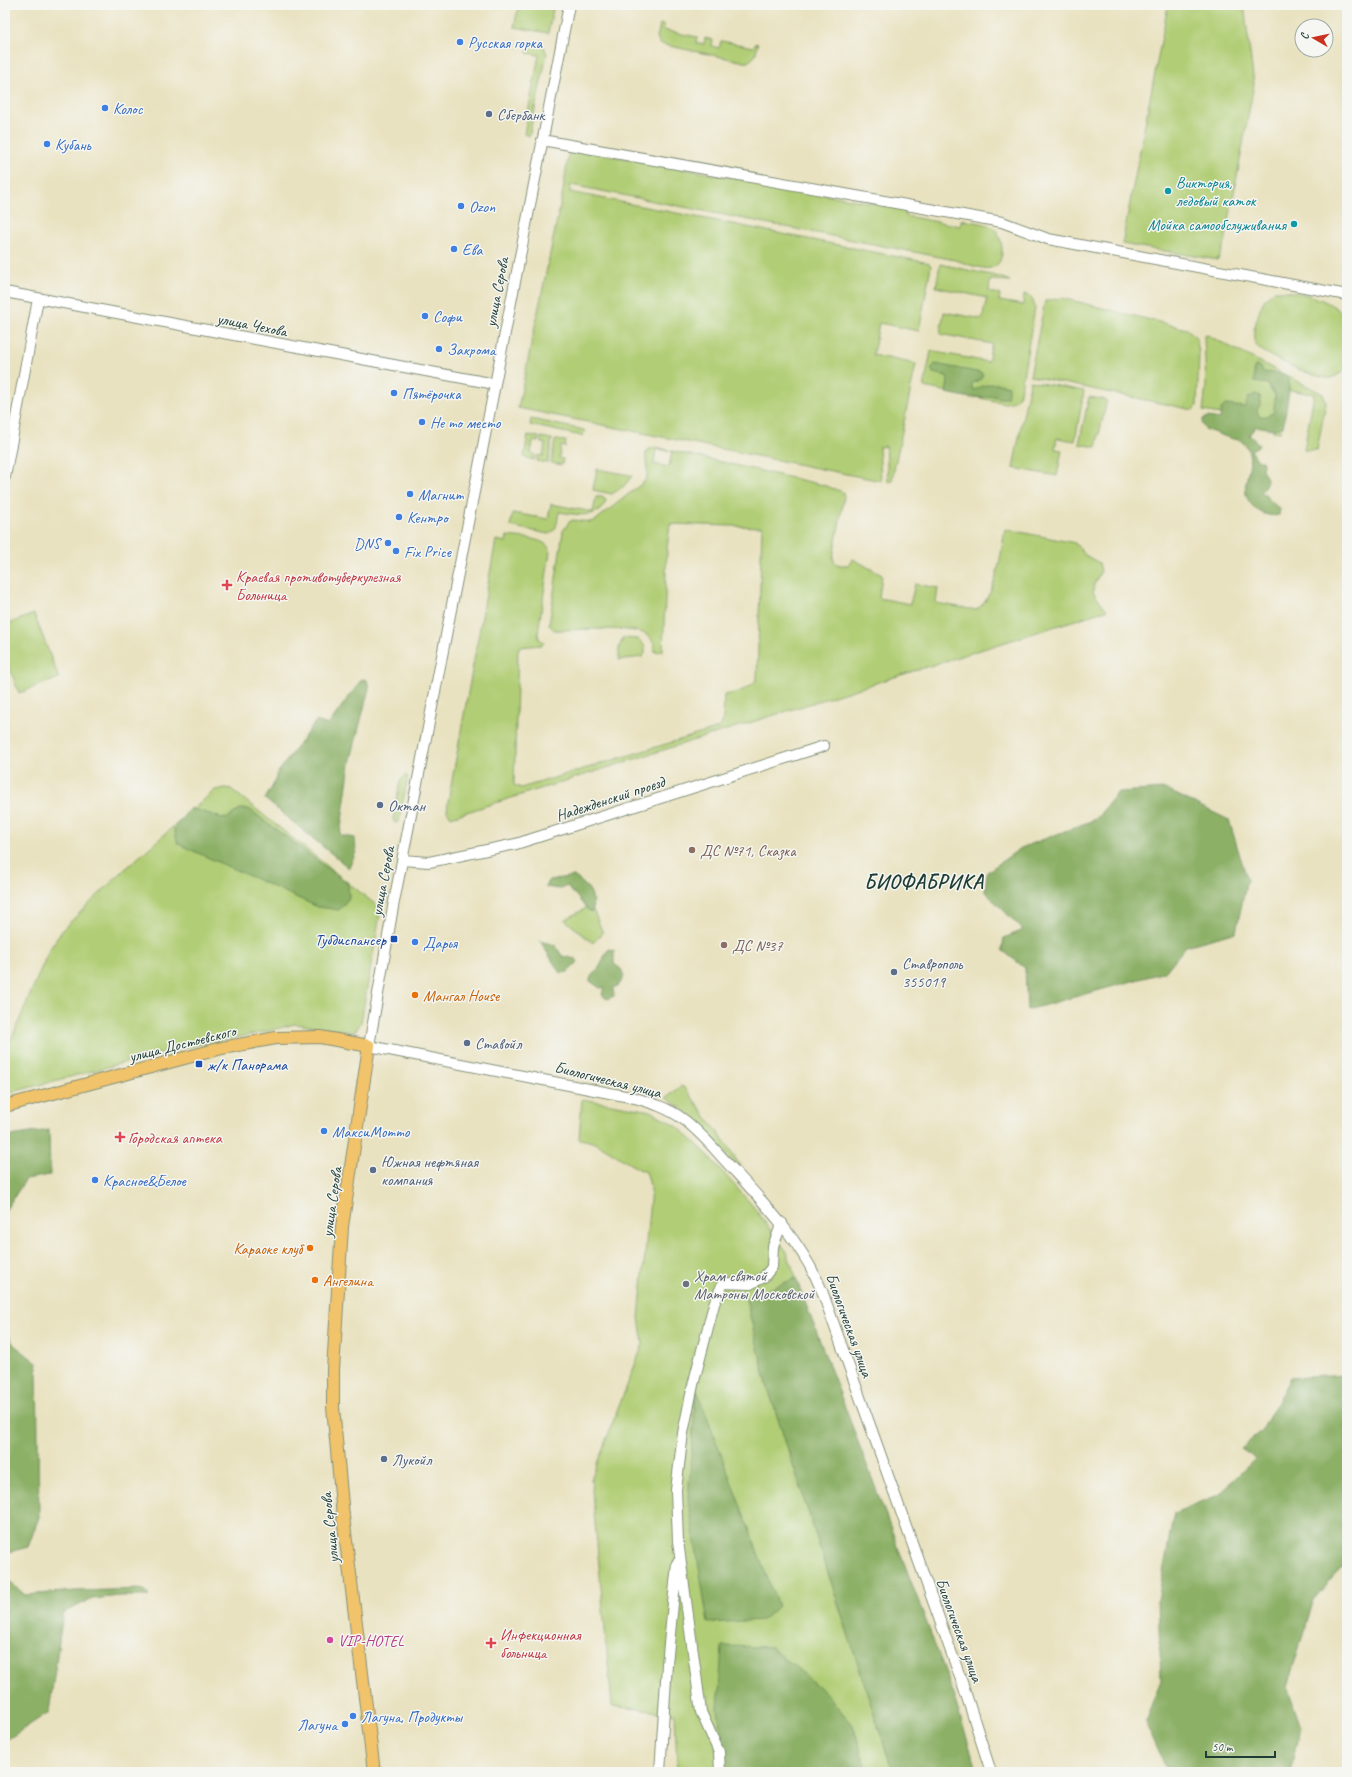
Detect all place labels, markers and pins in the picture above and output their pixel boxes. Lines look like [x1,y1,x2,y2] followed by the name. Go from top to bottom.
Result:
[468,33,544,53] place label: Русская горка
[455,37,465,47] marker: Русская горка
[113,99,144,119] place label: Колос
[100,103,110,113] marker: Колос
[497,105,546,125] place label: Сбербанк
[484,109,494,119] marker: Сбербанк
[55,135,92,155] place label: Кубань
[42,139,52,149] marker: Кубань
[1176,173,1257,211] place label: Виктория, ледовый каток
[1163,186,1173,196] marker: Виктория, ледовый каток
[469,197,496,217] place label: Ozon
[456,201,466,211] marker: Ozon
[1148,215,1288,235] place label: Мойка самообслуживания
[1289,219,1299,229] marker: Мойка самообслуживания
[462,240,484,260] place label: Ева
[449,244,459,254] marker: Ева
[433,307,463,327] place label: Софи
[420,311,430,321] marker: Софи
[447,340,497,360] place label: Закрома
[434,344,444,354] marker: Закрома
[402,384,462,404] place label: Пятёрочка
[389,388,399,398] marker: Пятёрочка
[430,413,502,433] place label: Не то место
[417,417,427,427] marker: Не то место
[418,485,465,505] place label: Магнит
[405,489,415,499] marker: Магнит
[407,508,450,528] place label: Кентро
[394,512,404,522] marker: Кентро
[354,534,382,554] place label: DNS
[383,538,393,548] marker: DNS
[404,542,453,562] place label: Fix Price
[391,546,401,556] marker: Fix Price
[236,567,402,605] place label: Краевая противотуберкулезная Больница
[221,579,233,591] marker: Краевая противотуберкулезная Больница
[388,796,427,816] place label: Октан
[375,800,385,810] marker: Октан
[700,841,797,861] place label: ДС №71, Сказка
[687,845,697,855] marker: ДС №71, Сказка
[315,930,387,950] place label: Тубдиспансер
[423,933,458,953] place label: Дарья
[389,934,399,944] marker: Тубдиспансер
[732,936,784,956] place label: ДС №37
[410,937,420,947] marker: Дарья
[719,940,729,950] marker: ДС №37
[902,954,963,992] place label: Ставрополь 355019
[889,967,899,977] marker: Ставрополь 355019
[423,986,501,1006] place label: Мангал House
[410,990,420,1000] marker: Мангал House
[475,1034,523,1054] place label: Ставойл
[462,1038,472,1048] marker: Ставойл
[207,1055,288,1075] place label: ж/к Панорама
[194,1059,204,1069] marker: ж/к Панорама
[332,1122,411,1142] place label: МаксиМотто
[319,1126,329,1136] marker: МаксиМотто
[128,1128,223,1148] place label: Городская аптека
[115,1132,125,1142] marker: Городская аптека
[381,1152,479,1190] place label: Южная нефтяная компания
[368,1165,378,1175] marker: Южная нефтяная компания
[103,1171,188,1191] place label: Красное&Белое
[90,1175,100,1185] marker: Красное&Белое
[233,1239,305,1259] place label: Караоке клуб
[305,1243,315,1253] marker: Караоке клуб
[694,1266,816,1304] place label: Храм святой Матроны Московской
[323,1271,374,1291] place label: Ангелина
[310,1275,320,1285] marker: Ангелина
[681,1279,691,1289] marker: Храм святой Матроны Московской
[392,1450,433,1470] place label: Лукойл
[379,1454,389,1464] marker: Лукойл
[500,1625,581,1663] place label: Инфекционная больница
[338,1631,404,1651] place label: VIP-HOTEL
[325,1635,335,1645] marker: VIP-HOTEL
[485,1637,497,1649] marker: Инфекционная больница
[361,1707,464,1727] place label: Лагуна, Продукты
[348,1711,358,1721] marker: Лагуна, Продукты
[297,1715,338,1735] place label: Лагуна
[340,1719,350,1729] marker: Лагуна

